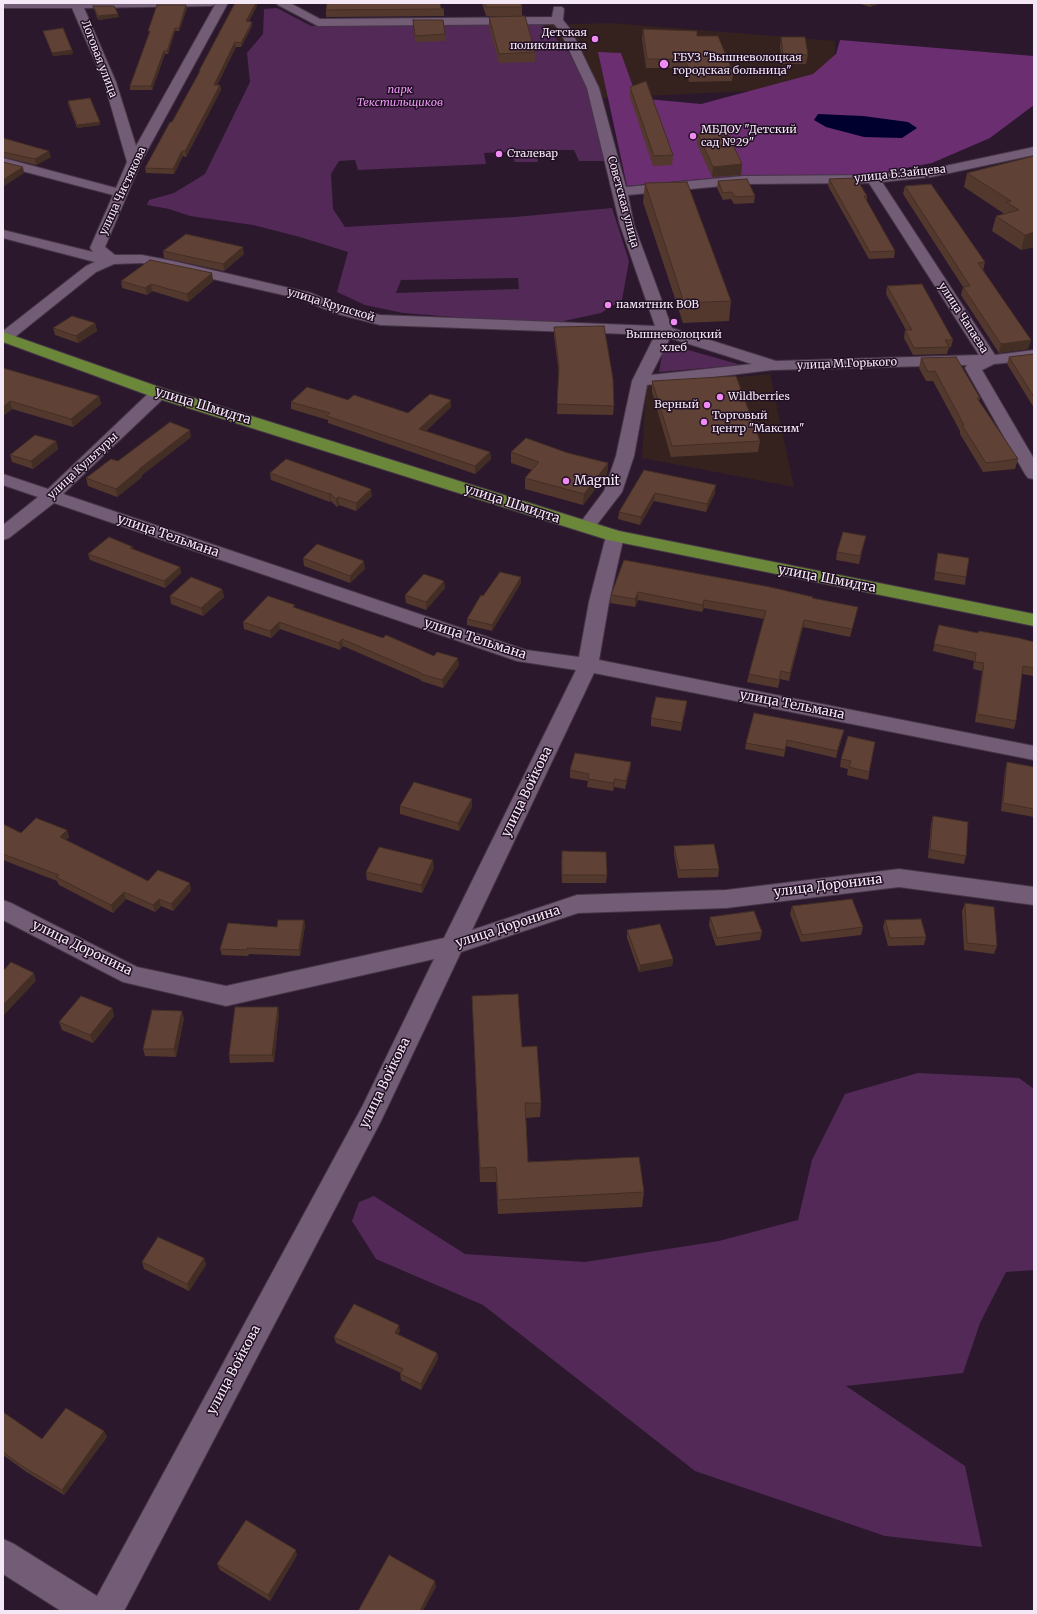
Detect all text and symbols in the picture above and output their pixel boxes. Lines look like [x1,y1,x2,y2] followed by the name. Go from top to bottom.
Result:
[78,19,120,99] street label: Логовая улица
[510,26,587,52] place label: Детская поликлиника
[590,34,600,44] marker: Детская поликлиника
[673,51,802,77] place label: ГБУЗ "Вышневолоцкая городская больница"
[658,58,670,70] marker: ГБУЗ "Вышневолоцкая городская больница"
[357,83,443,109] park label: парк Текстильщиков
[701,123,797,149] place label: МБДОУ "Детский сад №29"
[688,131,698,141] marker: МБДОУ "Детский сад №29"
[97,145,149,237] street label: улица Чистякова
[507,147,558,161] place label: Сталевар
[494,149,504,159] marker: Сталевар
[604,155,642,249] street label: Советская улица
[854,163,946,185] street label: улица Б.Зайцева
[935,280,991,356] street label: улица Чапаева
[286,285,376,325] street label: улица Крупской
[616,298,699,312] place label: памятник ВОВ
[603,300,613,310] marker: памятник ВОВ
[669,317,679,327] marker: Вышневолоцкий хлеб
[626,328,722,354] place label: Вышневолоцкий хлеб
[797,356,897,372] street label: улица М.Горького
[153,384,253,428] street label: улица Шмидта
[728,390,790,404] place label: Wildberries
[715,392,725,402] marker: Wildberries
[654,398,699,412] place label: Верный
[702,400,712,410] marker: Верный
[712,409,805,435] place label: Торговый центр "Максим"
[699,417,709,427] marker: Торговый центр "Максим"
[45,430,121,502] street label: улица Культуры
[574,473,620,489] place label: Magnit
[561,476,571,486] marker: Magnit
[462,481,562,527] street label: улица Шмидта
[115,511,221,561] street label: улица Тельмана
[777,562,877,596] street label: улица Шмидта
[422,615,528,663] street label: улица Тельмана
[738,687,846,723] street label: улица Тельмана
[498,744,556,840] street label: улица Войкова
[773,872,883,900] street label: улица Доронина
[454,903,562,951] street label: улица Доронина
[30,917,134,979] street label: улица Доронина
[356,1035,414,1131] street label: улица Войкова
[204,1323,264,1417] street label: улица Войкова

